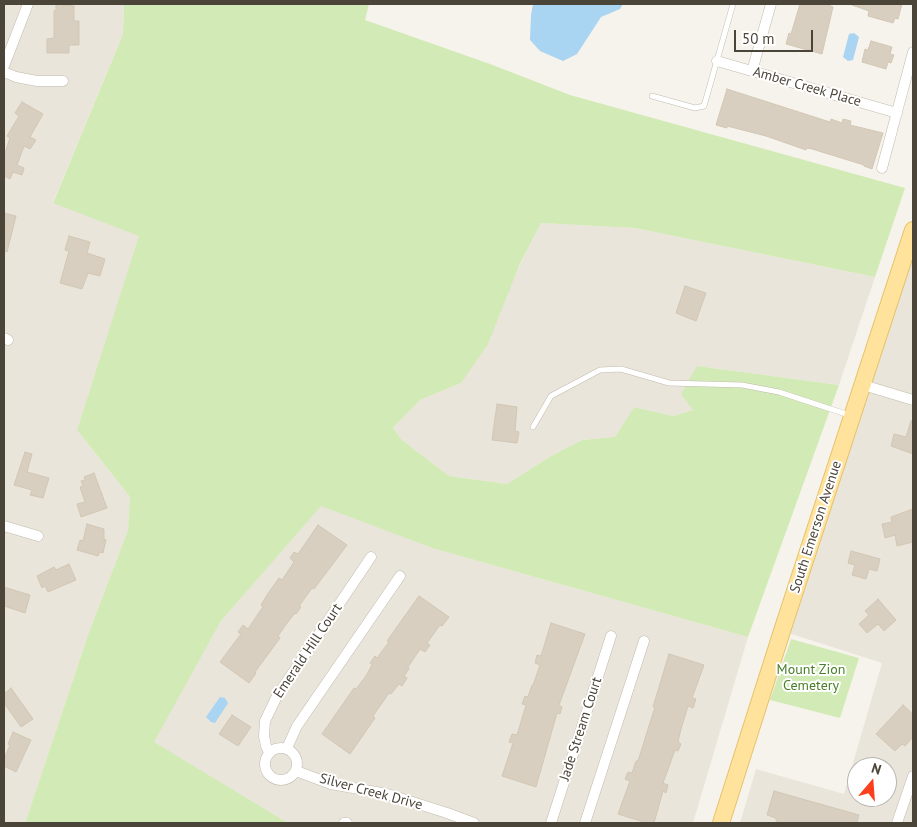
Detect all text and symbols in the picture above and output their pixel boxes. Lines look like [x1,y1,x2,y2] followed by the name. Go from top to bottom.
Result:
[737,20,816,52] scale bar
[742,29,775,48] text: 50 m
[751,64,863,110] street label: Amber Creek Place
[787,459,845,595] street label: South Emerson Avenue
[270,600,346,702] street label: Emerald Hill Court
[777,662,845,694] park label: Mount Zion Cemetery
[556,675,606,783] street label: Jade Stream Court
[847,757,897,807] north arrow
[869,759,883,779] text: N
[318,770,424,814] street label: Silver Creek Drive

